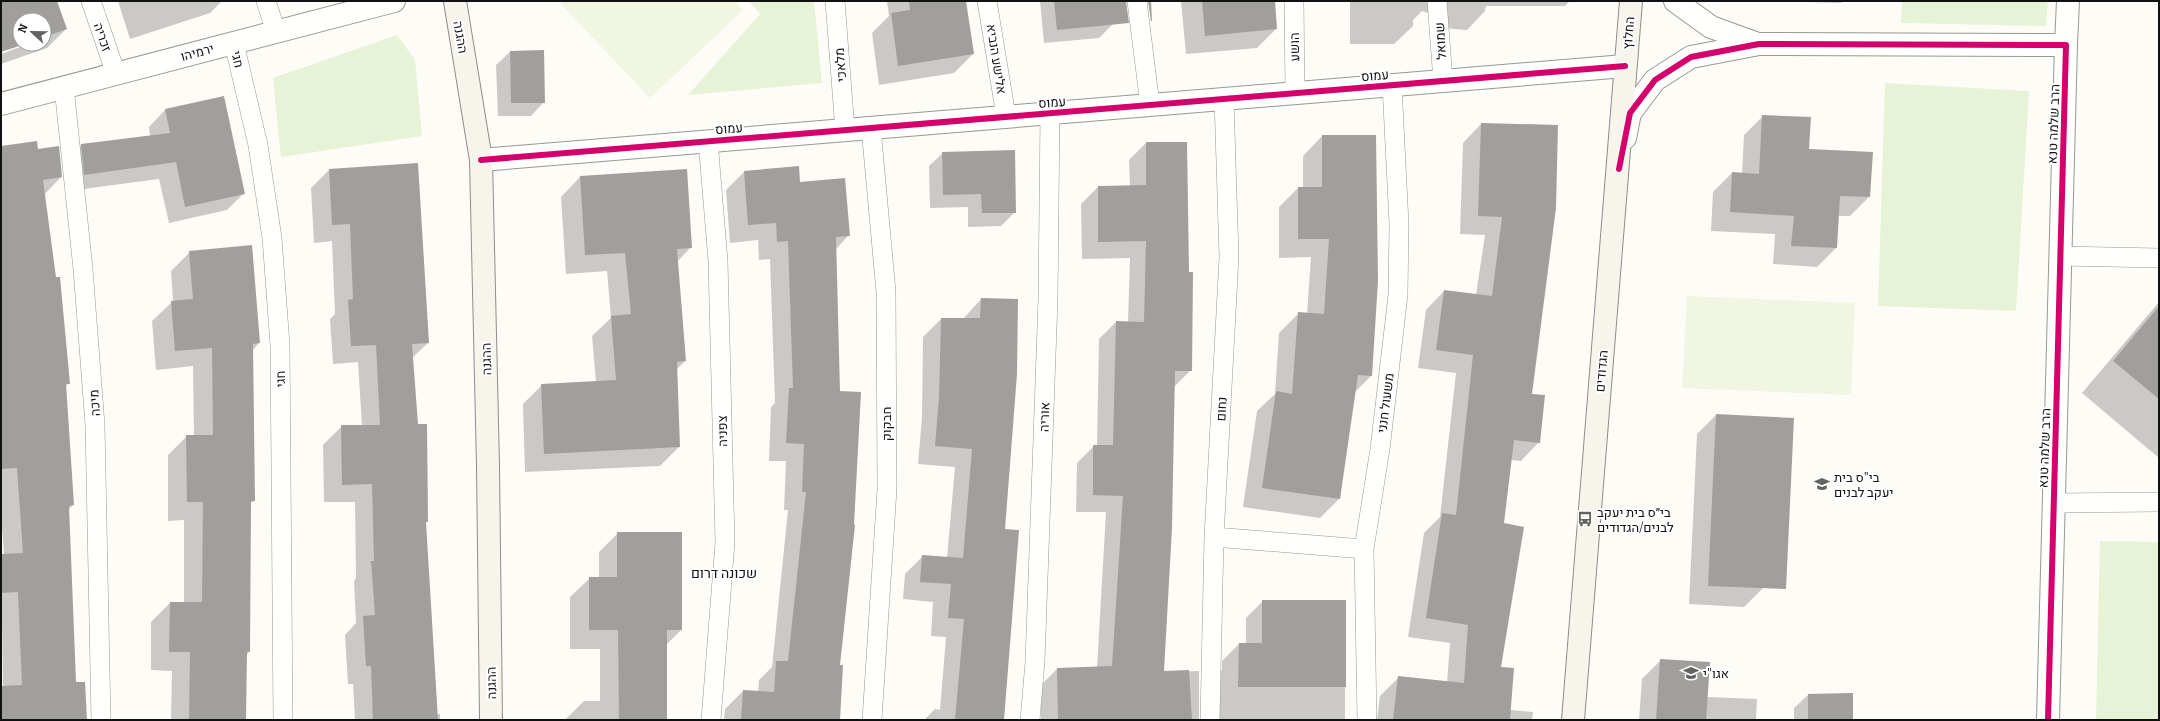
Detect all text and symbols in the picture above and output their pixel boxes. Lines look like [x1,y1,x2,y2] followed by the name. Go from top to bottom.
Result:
[12,12,52,52] north arrow
[1620,16,1637,50] street label: החלוץ
[450,20,471,54] street label: ההגנה
[91,21,115,54] street label: זכריה
[16,22,31,35] text: N
[1432,22,1449,60] street label: שמואל
[984,23,1009,95] street label: אלישע הנביא
[1287,32,1302,62] street label: הושע
[179,41,215,64] street label: ירמיהו
[832,47,849,83] street label: מלאכי
[228,49,247,69] street label: חגי
[1360,67,1390,84] street label: עמוס
[2045,84,2062,164] street label: הרב שלמה טנא
[1038,94,1066,111] street label: עמוס
[714,120,744,137] street label: עמוס
[479,343,494,375] street label: ההגנה
[1592,349,1611,393] street label: הגדודים
[273,370,288,388] street label: חגי
[1374,372,1397,434] street label: משעול חנני
[86,389,103,417] street label: מיכה
[1213,396,1230,422] street label: נחום
[1036,402,1053,432] street label: אוריה
[879,407,894,441] street label: חבקוק
[2036,408,2053,488] street label: הרב שלמה טנא
[715,415,730,447] street label: צפניה
[1834,470,1893,500] place label: בי"ס בית יעקב לבנים
[1813,475,1831,493] school or university icon: בי"ס בית יעקב לבנים
[1597,505,1674,535] place label: בי״ס בית יעקב לבנים/הגדודים
[1576,510,1594,528] bus stop icon: בי״ס בית יעקב לבנים/הגדודים
[691,565,757,582] district label: שכונה דרום
[1682,664,1700,682] school or university icon: אגו"י
[1703,666,1729,681] place label: אגו"י
[484,667,499,699] street label: ההגנה

